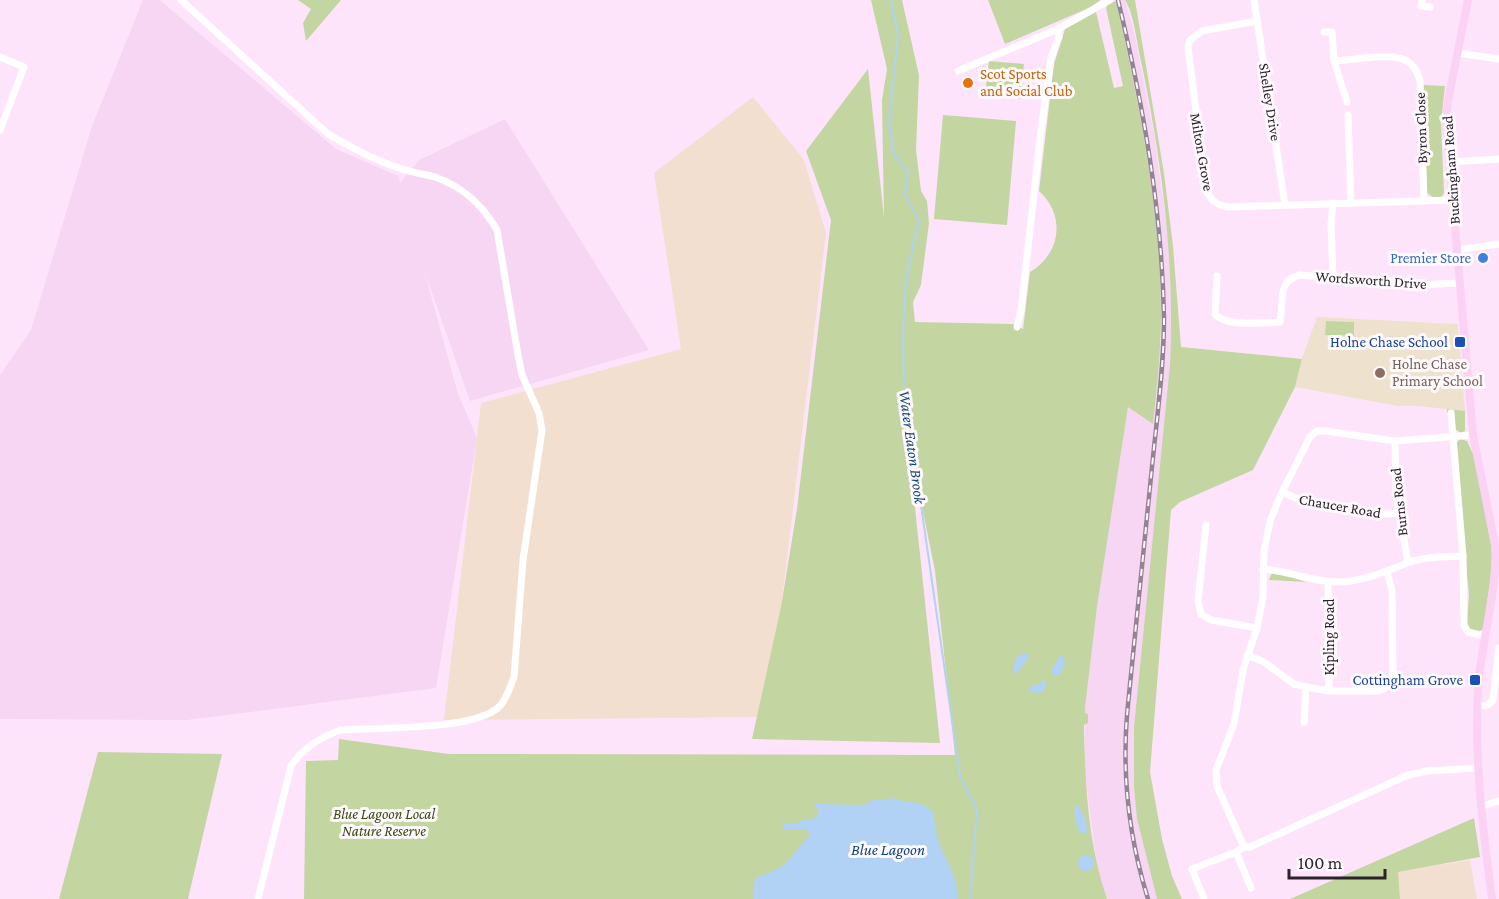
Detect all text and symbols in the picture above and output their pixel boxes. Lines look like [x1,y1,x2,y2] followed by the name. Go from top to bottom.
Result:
[1255,62,1284,143] street label: Shelley Drive
[980,66,1073,99] place label: Scot Sports and Social Club
[961,76,975,90] marker: Scot Sports and Social Club
[1412,92,1431,164] street label: Byron Close
[1187,112,1217,193] street label: Milton Grove
[1439,115,1464,225] street label: Buckingham Road
[1390,250,1471,266] place label: Premier Store
[1476,251,1490,265] marker: Premier Store
[1315,268,1428,292] street label: Wordsworth Drive
[1330,334,1448,350] place label: Holne Chase School
[1453,335,1467,349] marker: Holne Chase School
[1392,356,1483,390] place label: Holne Chase Primary School
[1373,366,1387,380] marker: Holne Chase Primary School
[896,389,929,506] water label: Water Eaton Brook
[1387,467,1411,537] street label: Burns Road
[1298,491,1382,521] street label: Chaucer Road
[1321,599,1338,675] street label: Kipling Road
[1352,672,1463,689] place label: Cottingham Grove
[1468,673,1482,687] marker: Cottingham Grove
[333,806,435,839] park label: Blue Lagoon Local Nature Reserve
[851,841,925,859] water label: Blue Lagoon
[1289,842,1385,880] scale bar
[1298,853,1343,873] text: 100 m

